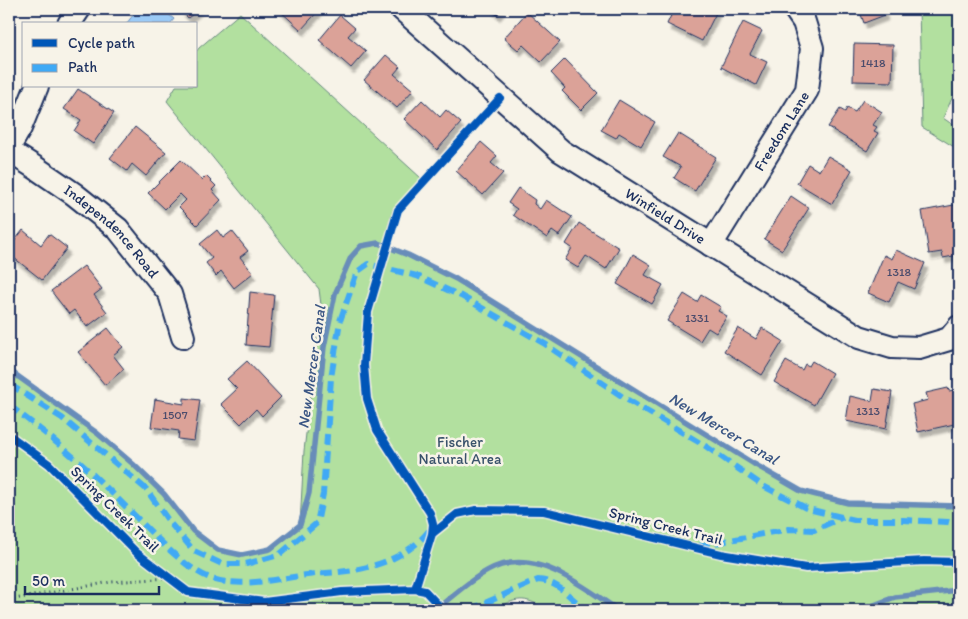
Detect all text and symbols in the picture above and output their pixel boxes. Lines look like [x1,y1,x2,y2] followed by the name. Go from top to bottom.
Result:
[22,22,198,88] legend
[68,34,135,52] text: Cycle path
[861,56,886,70] house number: 1418
[68,58,97,76] text: Path
[750,88,813,174] street label: Freedom Lane
[60,181,163,282] street label: Independence Road
[622,184,709,248] street label: Winfield Drive
[887,265,912,279] house number: 1318
[293,303,330,430] water label: New Mercer Canal
[685,311,710,325] house number: 1331
[666,388,783,469] water label: New Mercer Canal
[856,404,881,418] house number: 1313
[162,408,188,422] house number: 1507
[419,433,502,468] park label: Fischer Natural Area
[67,462,164,556] street label: Spring Creek Trail
[607,503,725,549] street label: Spring Creek Trail
[25,564,159,596] scale bar
[32,572,65,590] text: 50 m

